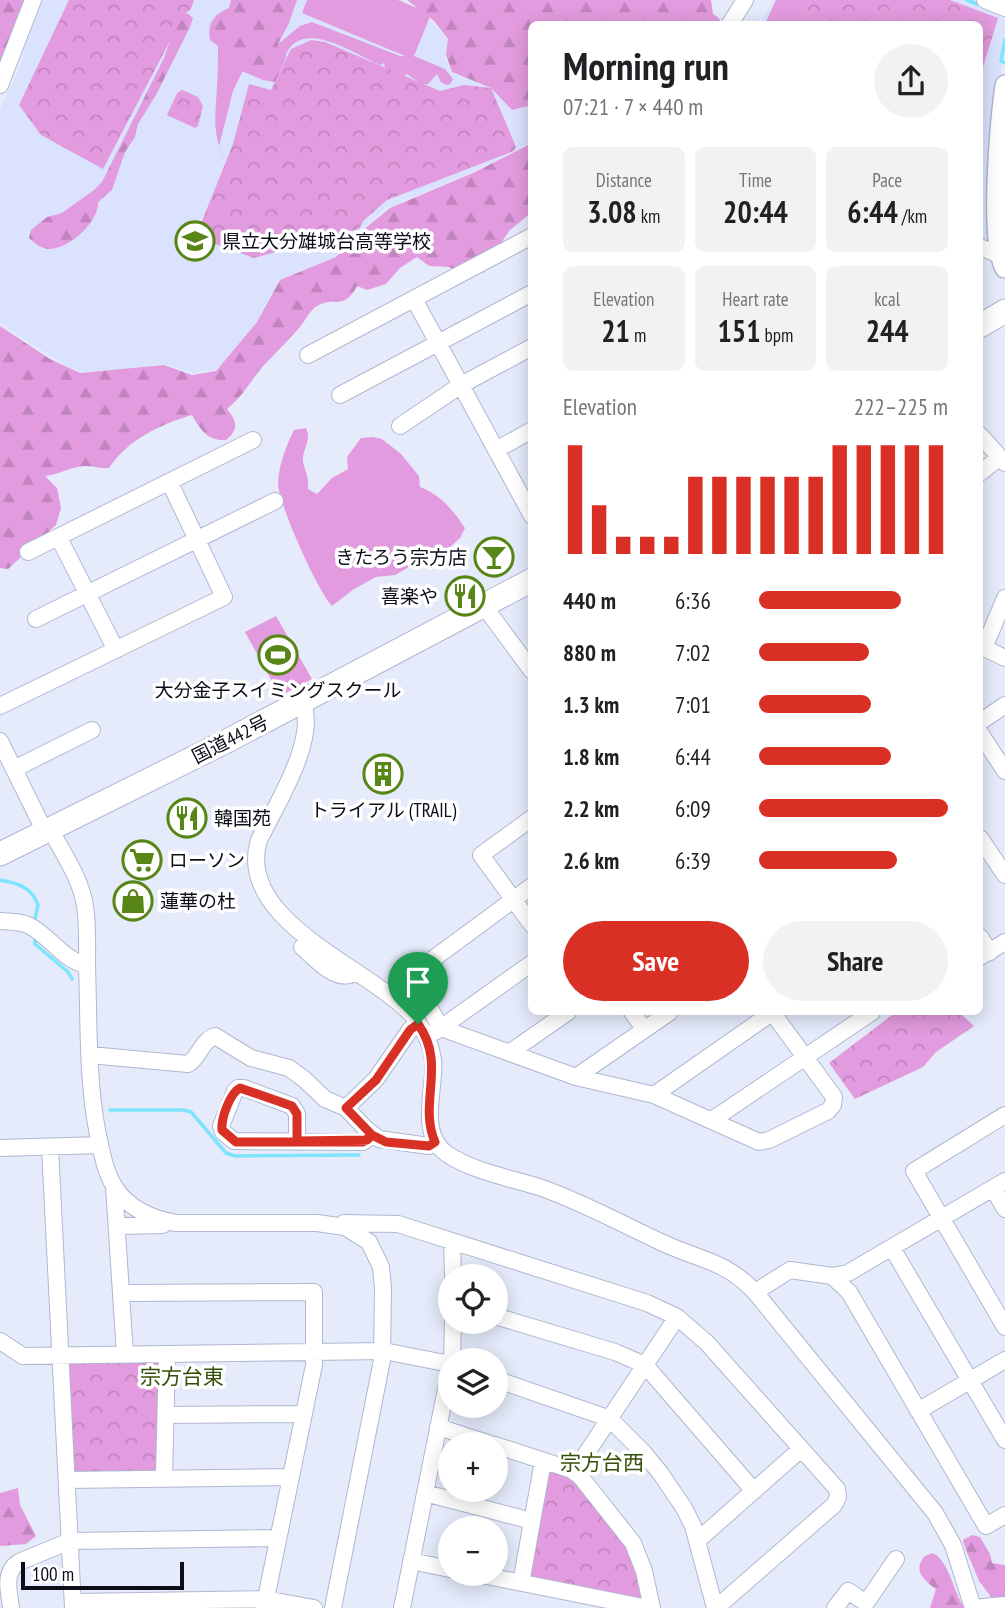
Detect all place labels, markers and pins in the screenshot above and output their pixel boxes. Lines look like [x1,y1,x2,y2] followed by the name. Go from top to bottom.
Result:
[174,220,216,262] school or university icon: 県立大分雄城台高等学校
[222,229,431,253] place label: 県立大分雄城台高等学校
[473,536,515,578] bar icon: きたろう宗方店
[335,545,467,569] place label: きたろう宗方店
[444,575,486,617] restaurant icon: 喜楽や
[381,584,438,608] place label: 喜楽や
[257,634,299,676] sports icon: 大分金子スイミングスクール
[154,678,402,702] place label: 大分金子スイミングスクール
[362,753,404,795] building icon: トライアル (TRAIL)
[166,797,208,839] restaurant icon: 韓国苑
[310,798,457,822] place label: トライアル (TRAIL)
[214,806,271,830] place label: 韓国苑
[121,839,163,881] supermarket icon: ローソン
[169,848,245,872] place label: ローソン
[112,880,154,922] shop icon: 蓮華の杜
[160,889,236,913] place label: 蓮華の杜
[388,952,448,1024] pin

